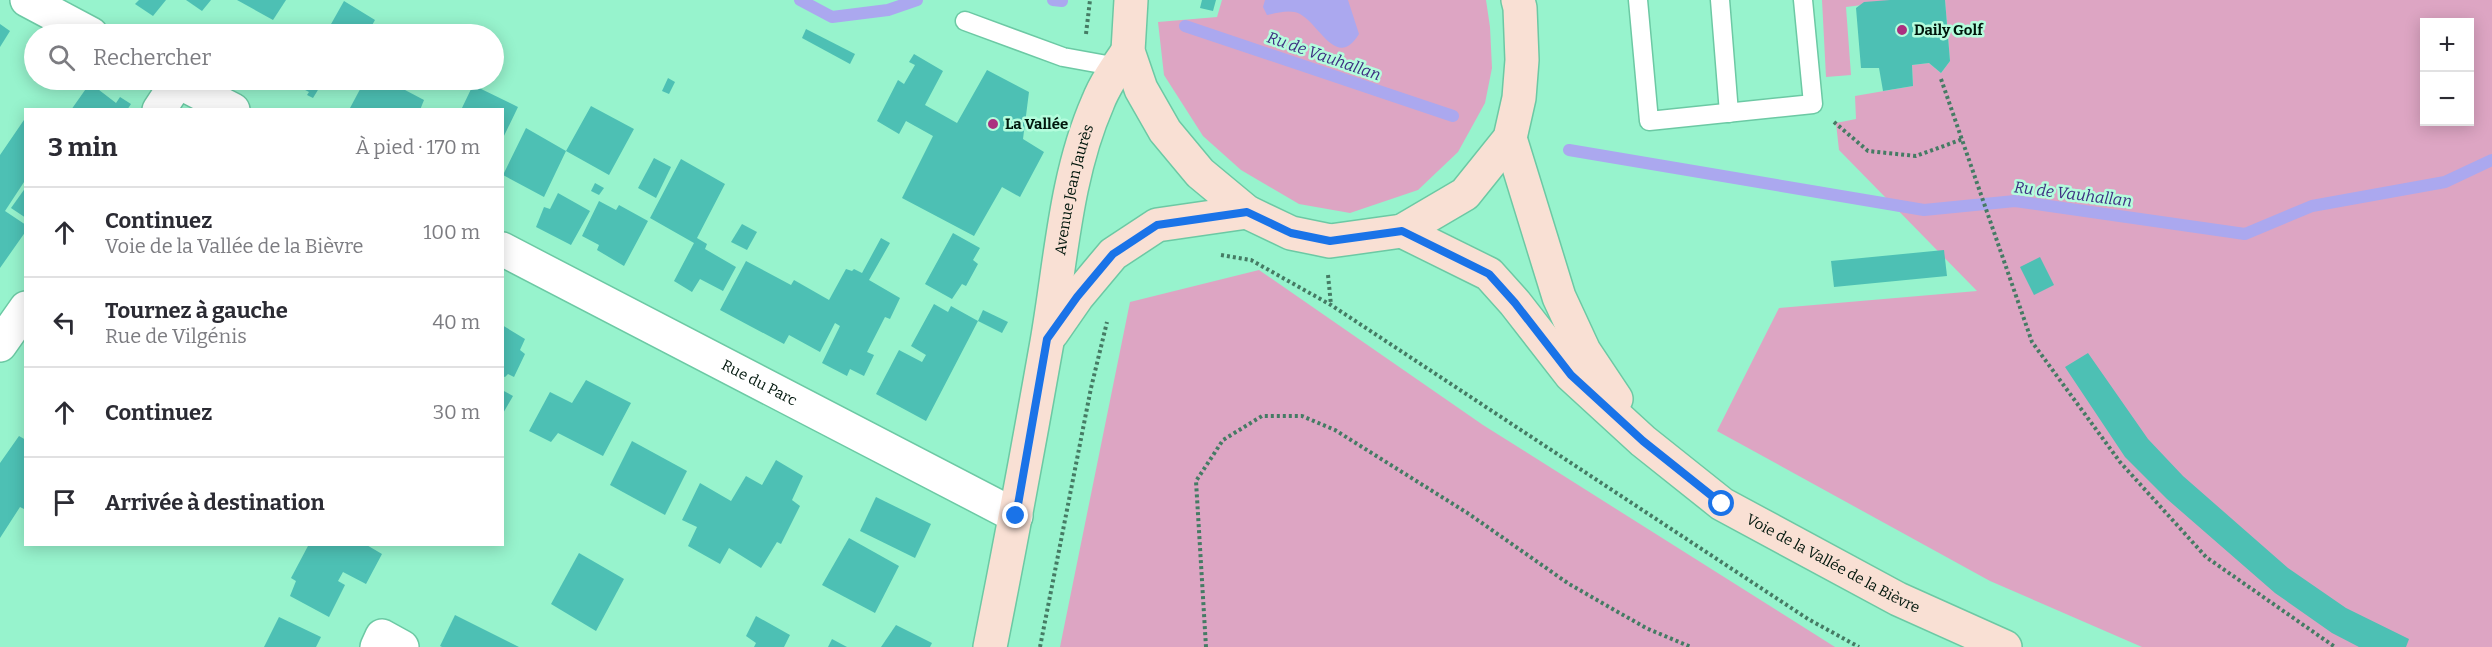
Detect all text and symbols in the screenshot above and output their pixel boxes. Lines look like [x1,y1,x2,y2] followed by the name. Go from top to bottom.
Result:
[2420,18,2474,126] map controls
[2420,18,2474,72] button: +
[1914,21,1984,39] place label: Daily Golf
[1895,23,1909,37] marker: Daily Golf
[24,24,504,90] search box
[1265,28,1383,84] water label: Ru de Vauhallan
[45,41,78,74] icon: search
[93,44,211,71] text: Rechercher
[2420,72,2474,126] button: −
[1005,115,1068,133] place label: La Vallée
[986,117,1000,131] marker: La Vallée
[1051,122,1097,256] street label: Avenue Jean Jaurès
[48,132,117,163] text: 3 min
[355,135,480,159] text: À pied · 170 m
[2013,177,2133,211] water label: Ru de Vauhallan
[105,207,212,234] text: Continuez
[48,216,81,249] icon: ahead
[423,220,480,244] text: 100 m
[105,234,364,258] text: Voie de la Vallée de la Bièvre
[105,297,288,324] text: Tournez à gauche
[48,306,81,339] icon: left
[432,310,480,334] text: 40 m
[105,324,247,348] text: Rue de Vilgénis
[719,356,800,410] street label: Rue du Parc
[48,396,81,429] icon: ahead
[105,399,212,426] text: Continuez
[433,400,480,424] text: 30 m
[48,486,81,519] icon: arrive
[105,489,325,516] text: Arrivée à destination
[1708,490,1734,516] route start
[1002,502,1028,528] route end
[1743,510,1923,617] street label: Voie de la Vallée de la Bièvre

